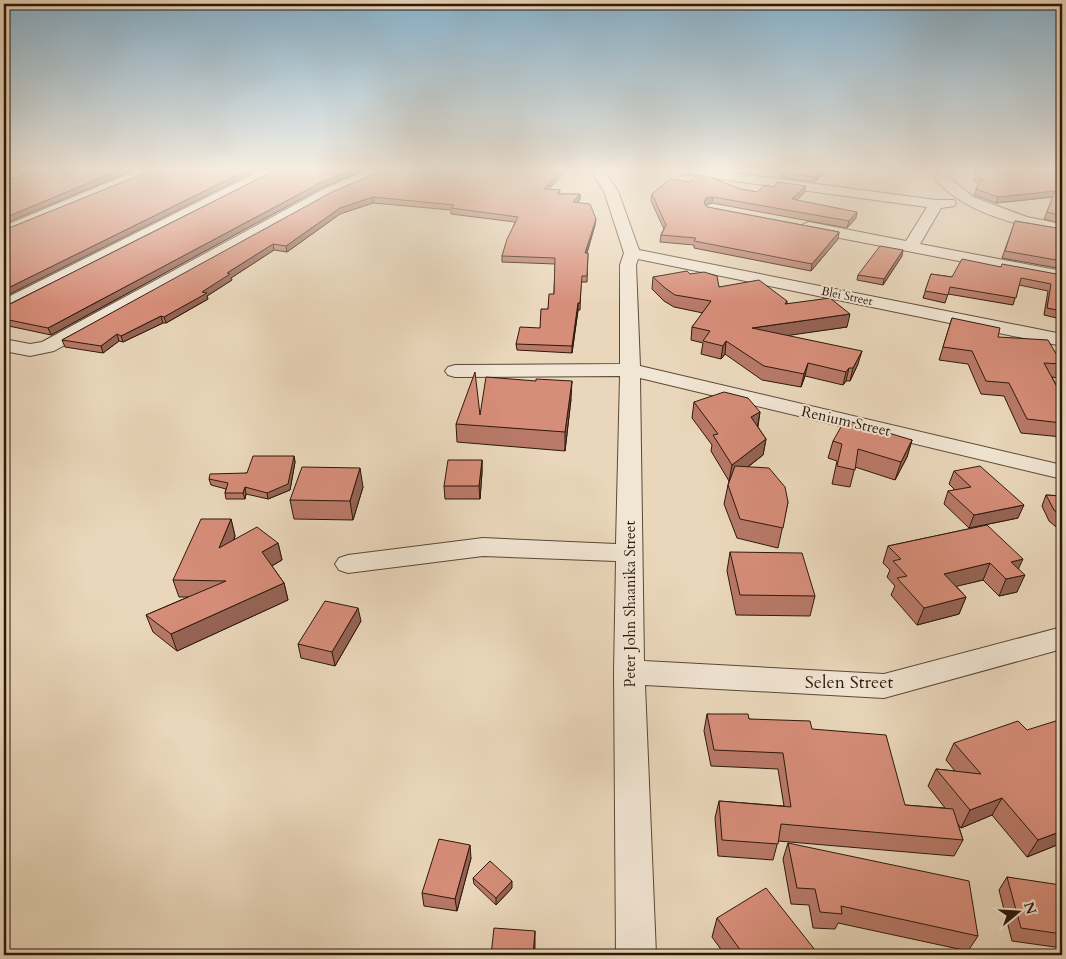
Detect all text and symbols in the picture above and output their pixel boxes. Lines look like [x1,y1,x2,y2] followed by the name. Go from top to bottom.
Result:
[820,283,874,309] street label: Blei Street
[799,401,893,441] street label: Renium Street
[620,520,640,687] street label: Peter John Shaanika Street
[805,670,893,695] street label: Selen Street
[994,886,1044,936] north arrow
[1019,899,1041,917] text: N

